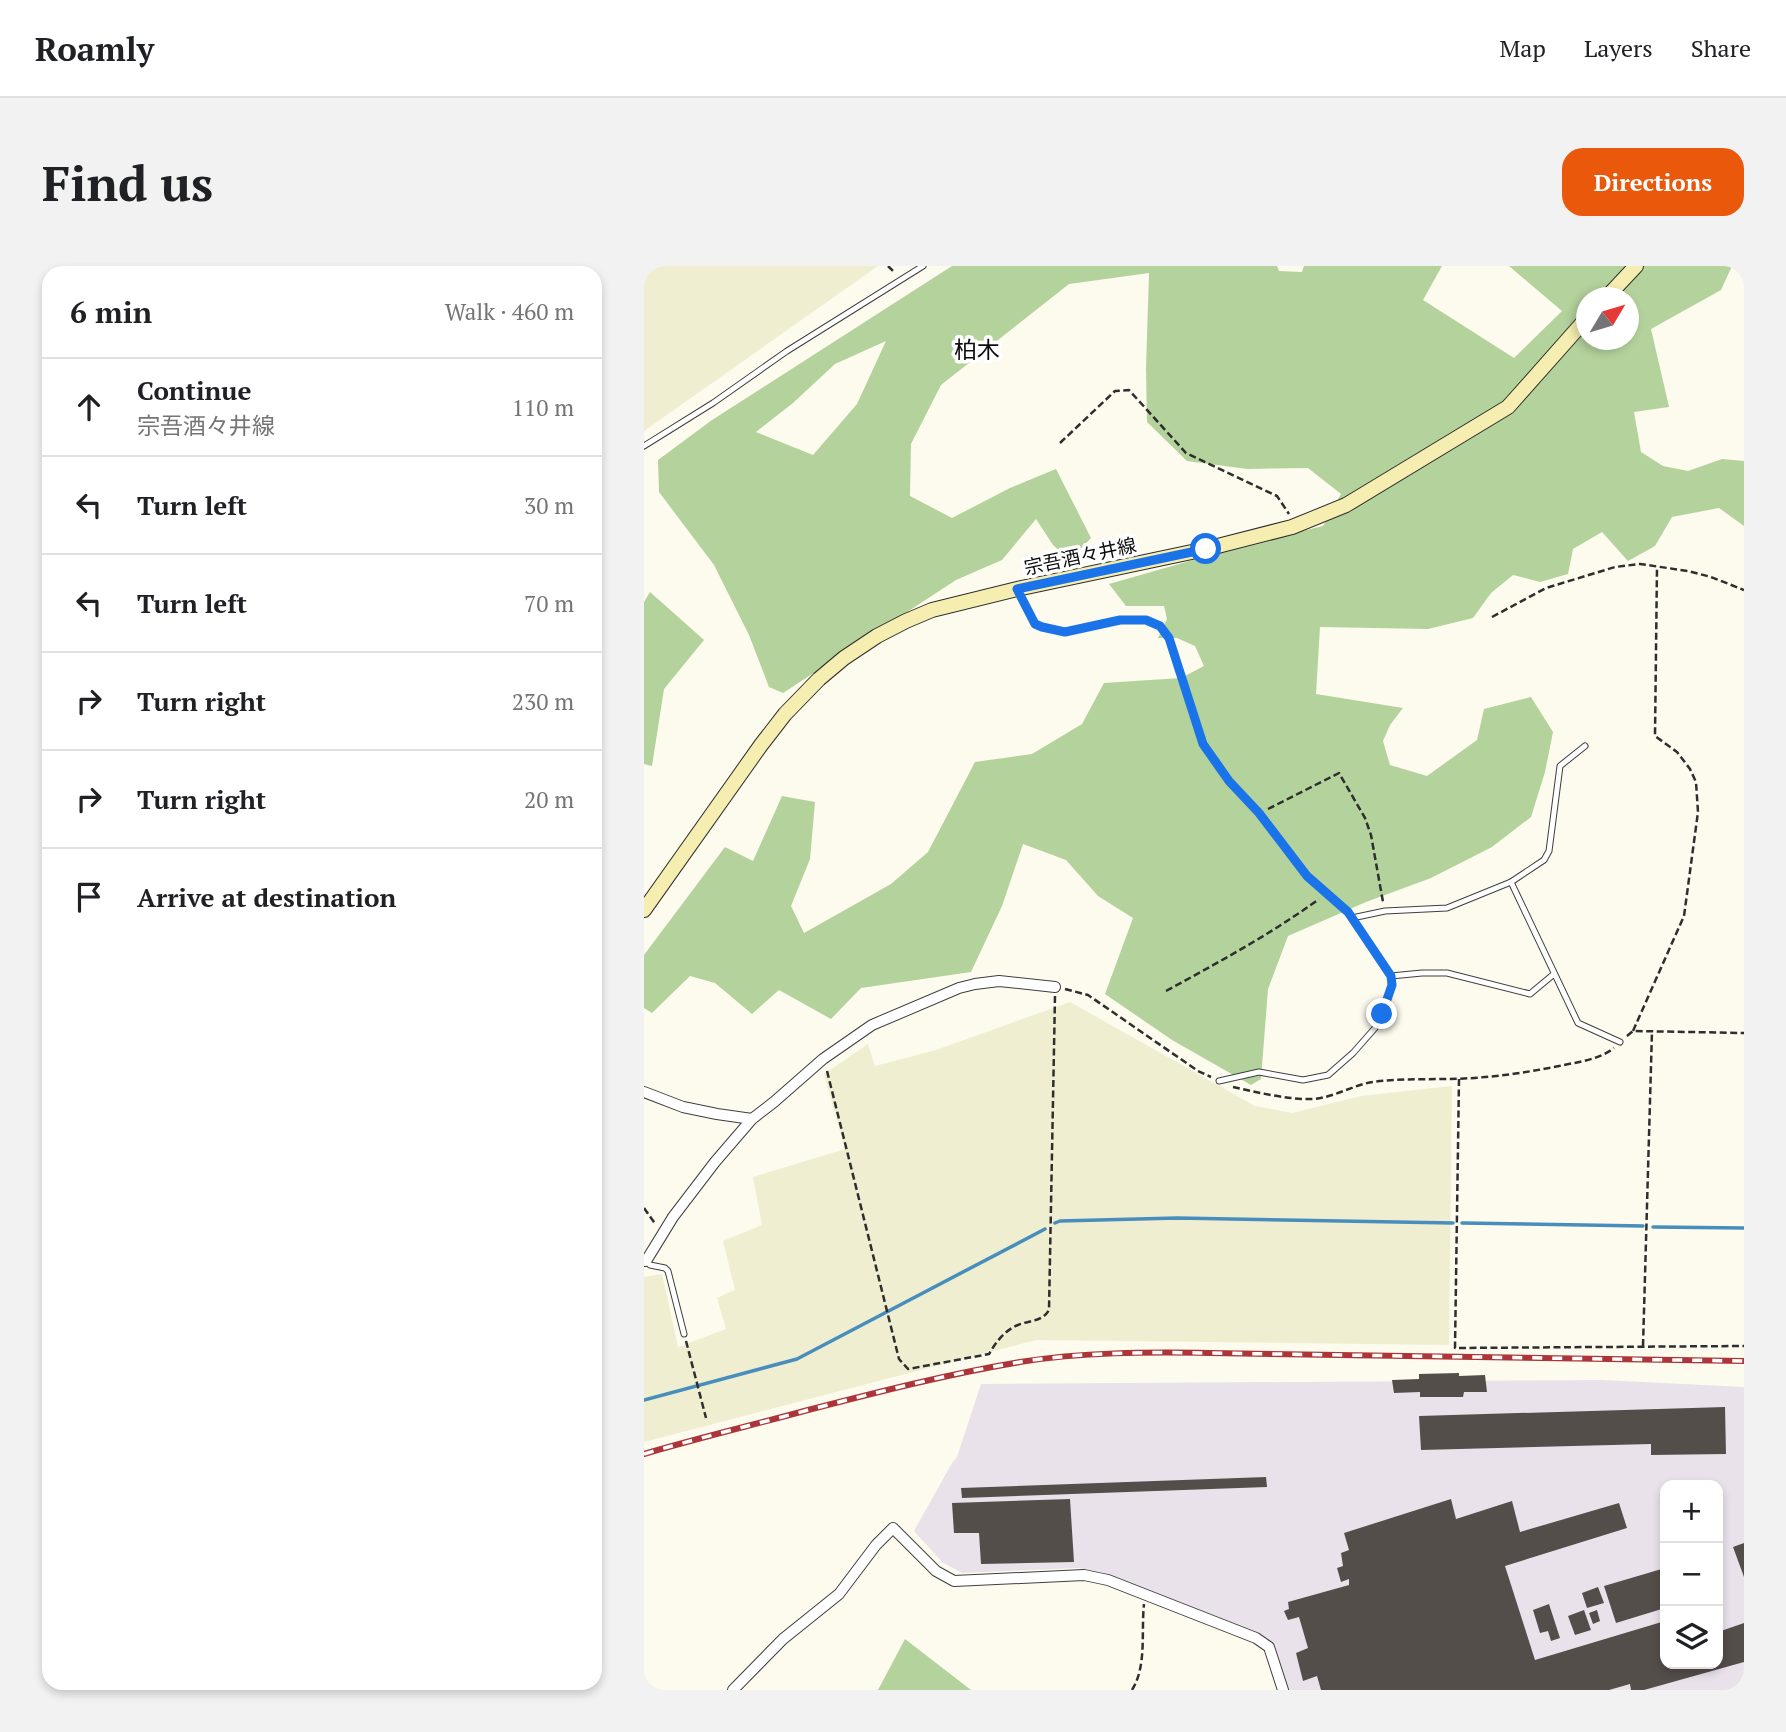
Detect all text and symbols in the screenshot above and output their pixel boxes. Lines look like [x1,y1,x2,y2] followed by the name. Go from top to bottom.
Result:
[35,27,154,70] text: Roamly
[1499,32,1546,64] text: Map
[1584,32,1653,64] text: Layers
[1691,32,1751,64] text: Share
[1562,148,1744,216] button: Directions
[42,150,213,215] text: Find us
[1576,287,1639,350] north arrow
[70,292,152,332] text: 6 min
[445,296,574,327] text: Walk · 460 m
[954,334,1000,365] district label: 柏木
[137,373,251,407] text: Continue
[70,388,108,426] icon: ahead
[512,392,574,423] text: 110 m
[137,410,275,441] text: 宗吾酒々井線
[70,486,108,524] icon: left
[137,488,247,522] text: Turn left
[524,490,574,521] text: 30 m
[1022,531,1138,580] street label: 宗吾酒々井線
[1190,533,1221,564] route start
[70,584,108,622] icon: left
[137,586,247,620] text: Turn left
[524,588,574,619] text: 70 m
[70,682,108,720] icon: right
[137,684,266,718] text: Turn right
[512,686,574,717] text: 230 m
[70,780,108,818] icon: right
[137,782,266,816] text: Turn right
[524,784,574,815] text: 20 m
[70,878,108,916] icon: arrive
[137,880,396,914] text: Arrive at destination
[1366,998,1397,1029] route end
[1660,1480,1723,1669] map controls
[1660,1480,1723,1543] button: +
[1660,1543,1723,1606] button: −
[1660,1606,1723,1669] button: layers

